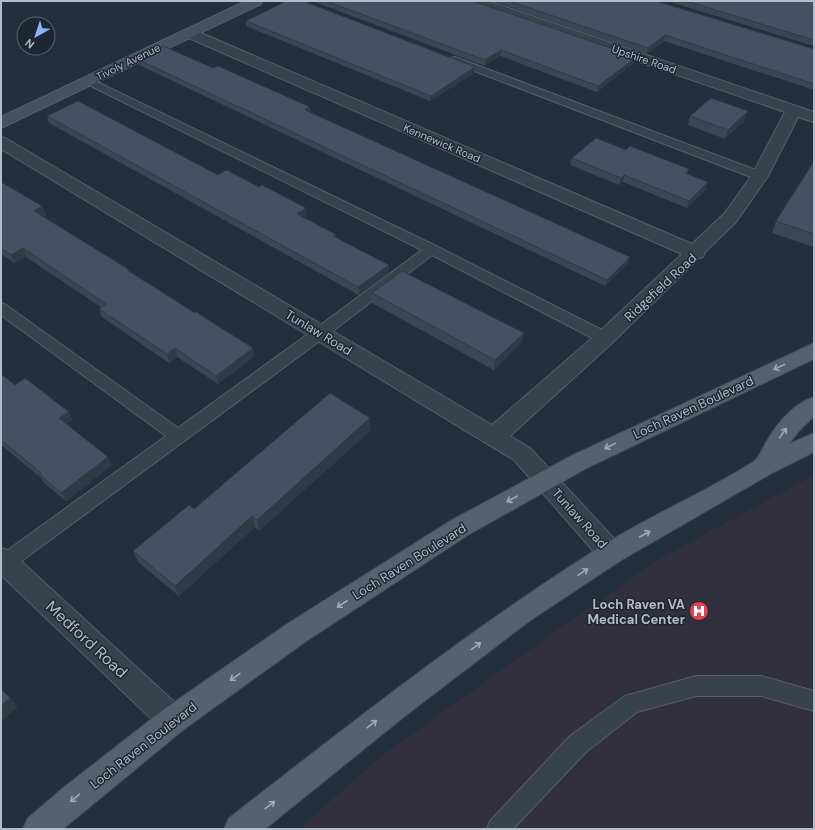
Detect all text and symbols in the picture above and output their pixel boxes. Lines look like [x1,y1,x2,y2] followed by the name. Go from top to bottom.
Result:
[16,16,56,56] north arrow
[22,36,37,52] text: N
[94,40,162,84] street label: Tivoly Avenue
[610,41,678,77] street label: Upshire Road
[401,120,483,166] street label: Kennewick Road
[621,249,700,325] street label: Ridgefield Road
[282,306,355,359] street label: Tunlaw Road
[773,364,785,371] one-way arrow
[630,372,756,443] street label: Loch Raven Boulevard
[779,428,787,439] one-way arrow
[605,443,617,450] one-way arrow
[548,485,611,552] street label: Tunlaw Road
[506,495,518,503] one-way arrow
[349,519,469,603] street label: Loch Raven Boulevard
[639,529,651,537] one-way arrow
[577,568,588,576] one-way arrow
[41,596,132,683] street label: Medford Road
[587,596,686,628] place label: Loch Raven VA Medical Center
[336,600,348,608] one-way arrow
[688,600,710,622] hospital icon: Loch Raven VA Medical Center
[470,642,481,650] one-way arrow
[229,673,240,681] one-way arrow
[86,698,200,792] street label: Loch Raven Boulevard
[367,720,378,728] one-way arrow
[70,793,81,802] one-way arrow
[265,800,276,809] one-way arrow

